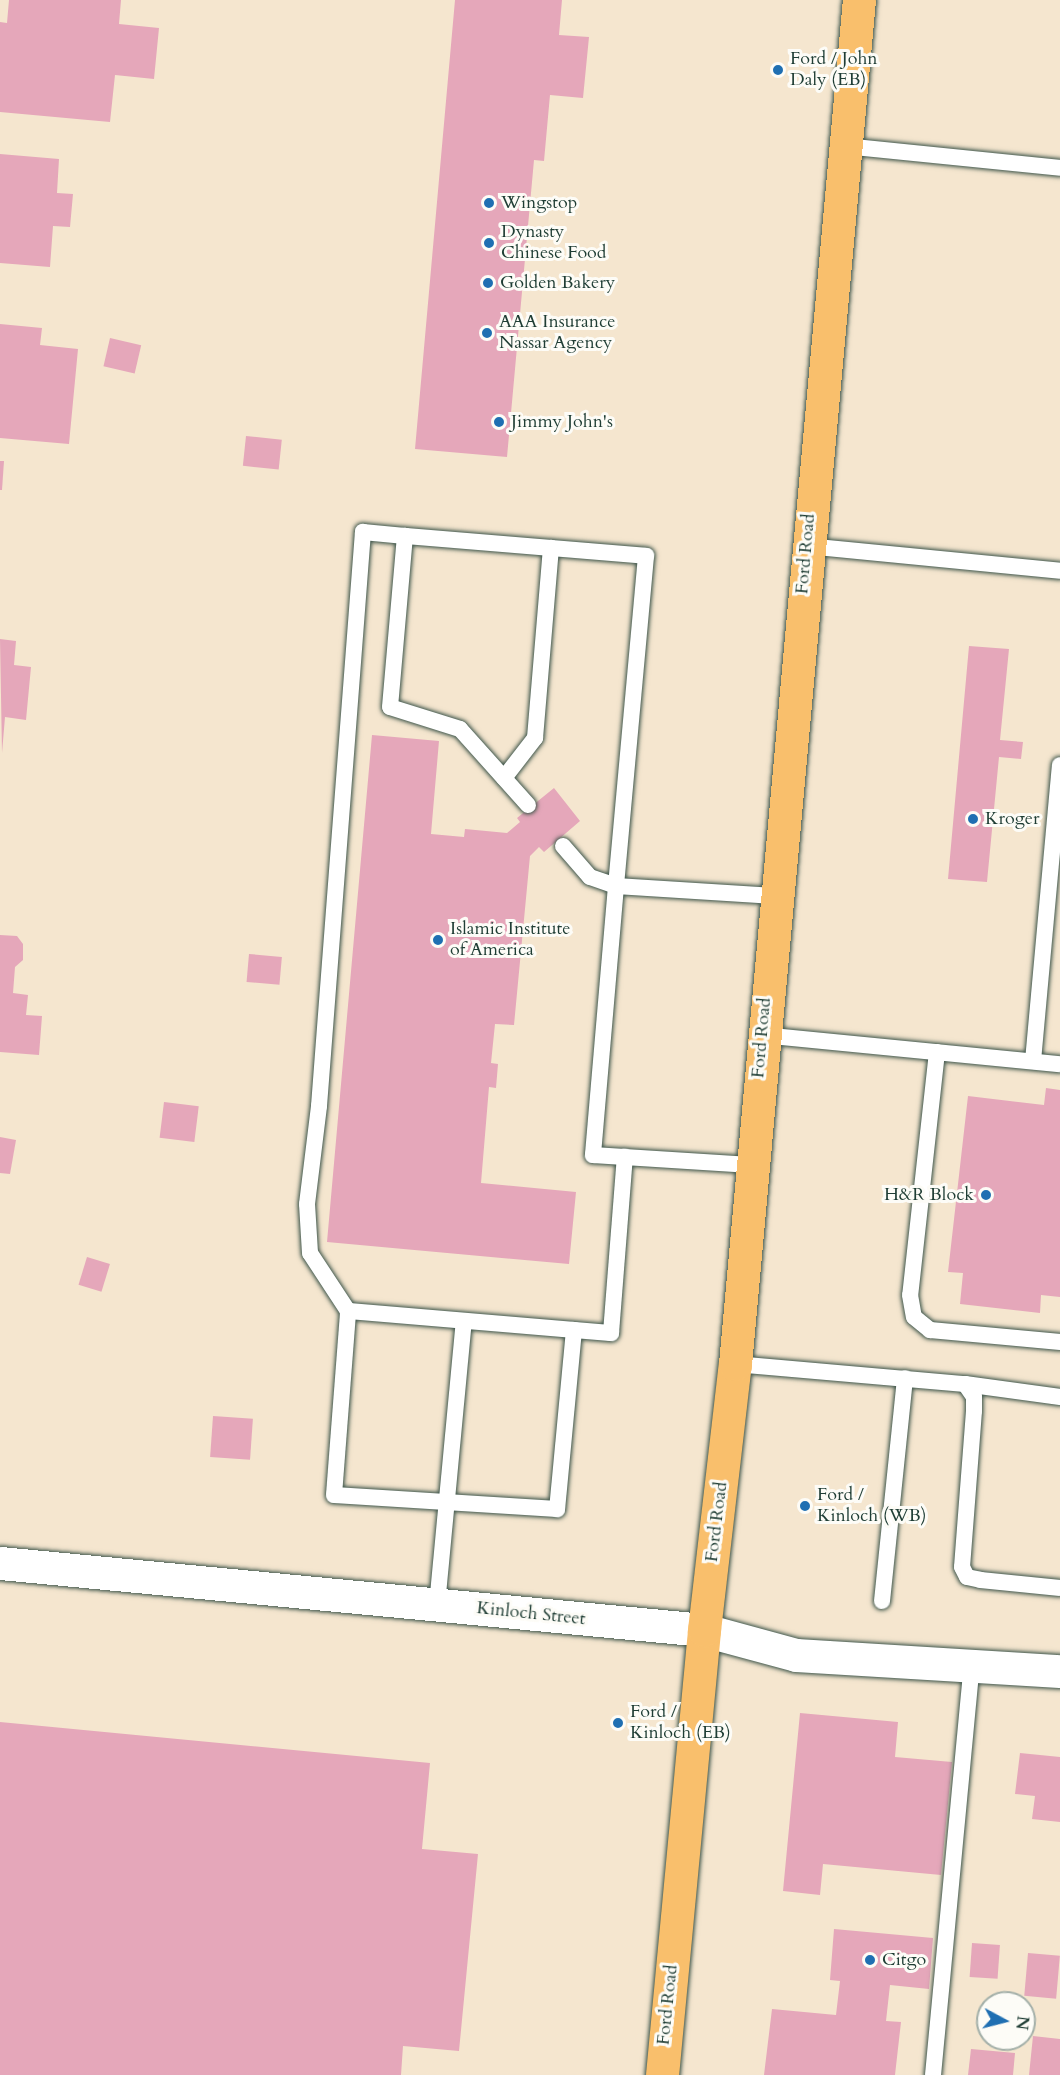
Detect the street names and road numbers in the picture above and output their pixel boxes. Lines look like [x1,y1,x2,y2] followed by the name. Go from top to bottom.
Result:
[792,513,820,595] street label: Ford Road
[748,997,776,1079] street label: Ford Road
[701,1481,733,1563] street label: Ford Road
[476,1598,586,1630] street label: Kinloch Street
[653,1964,683,2046] street label: Ford Road

